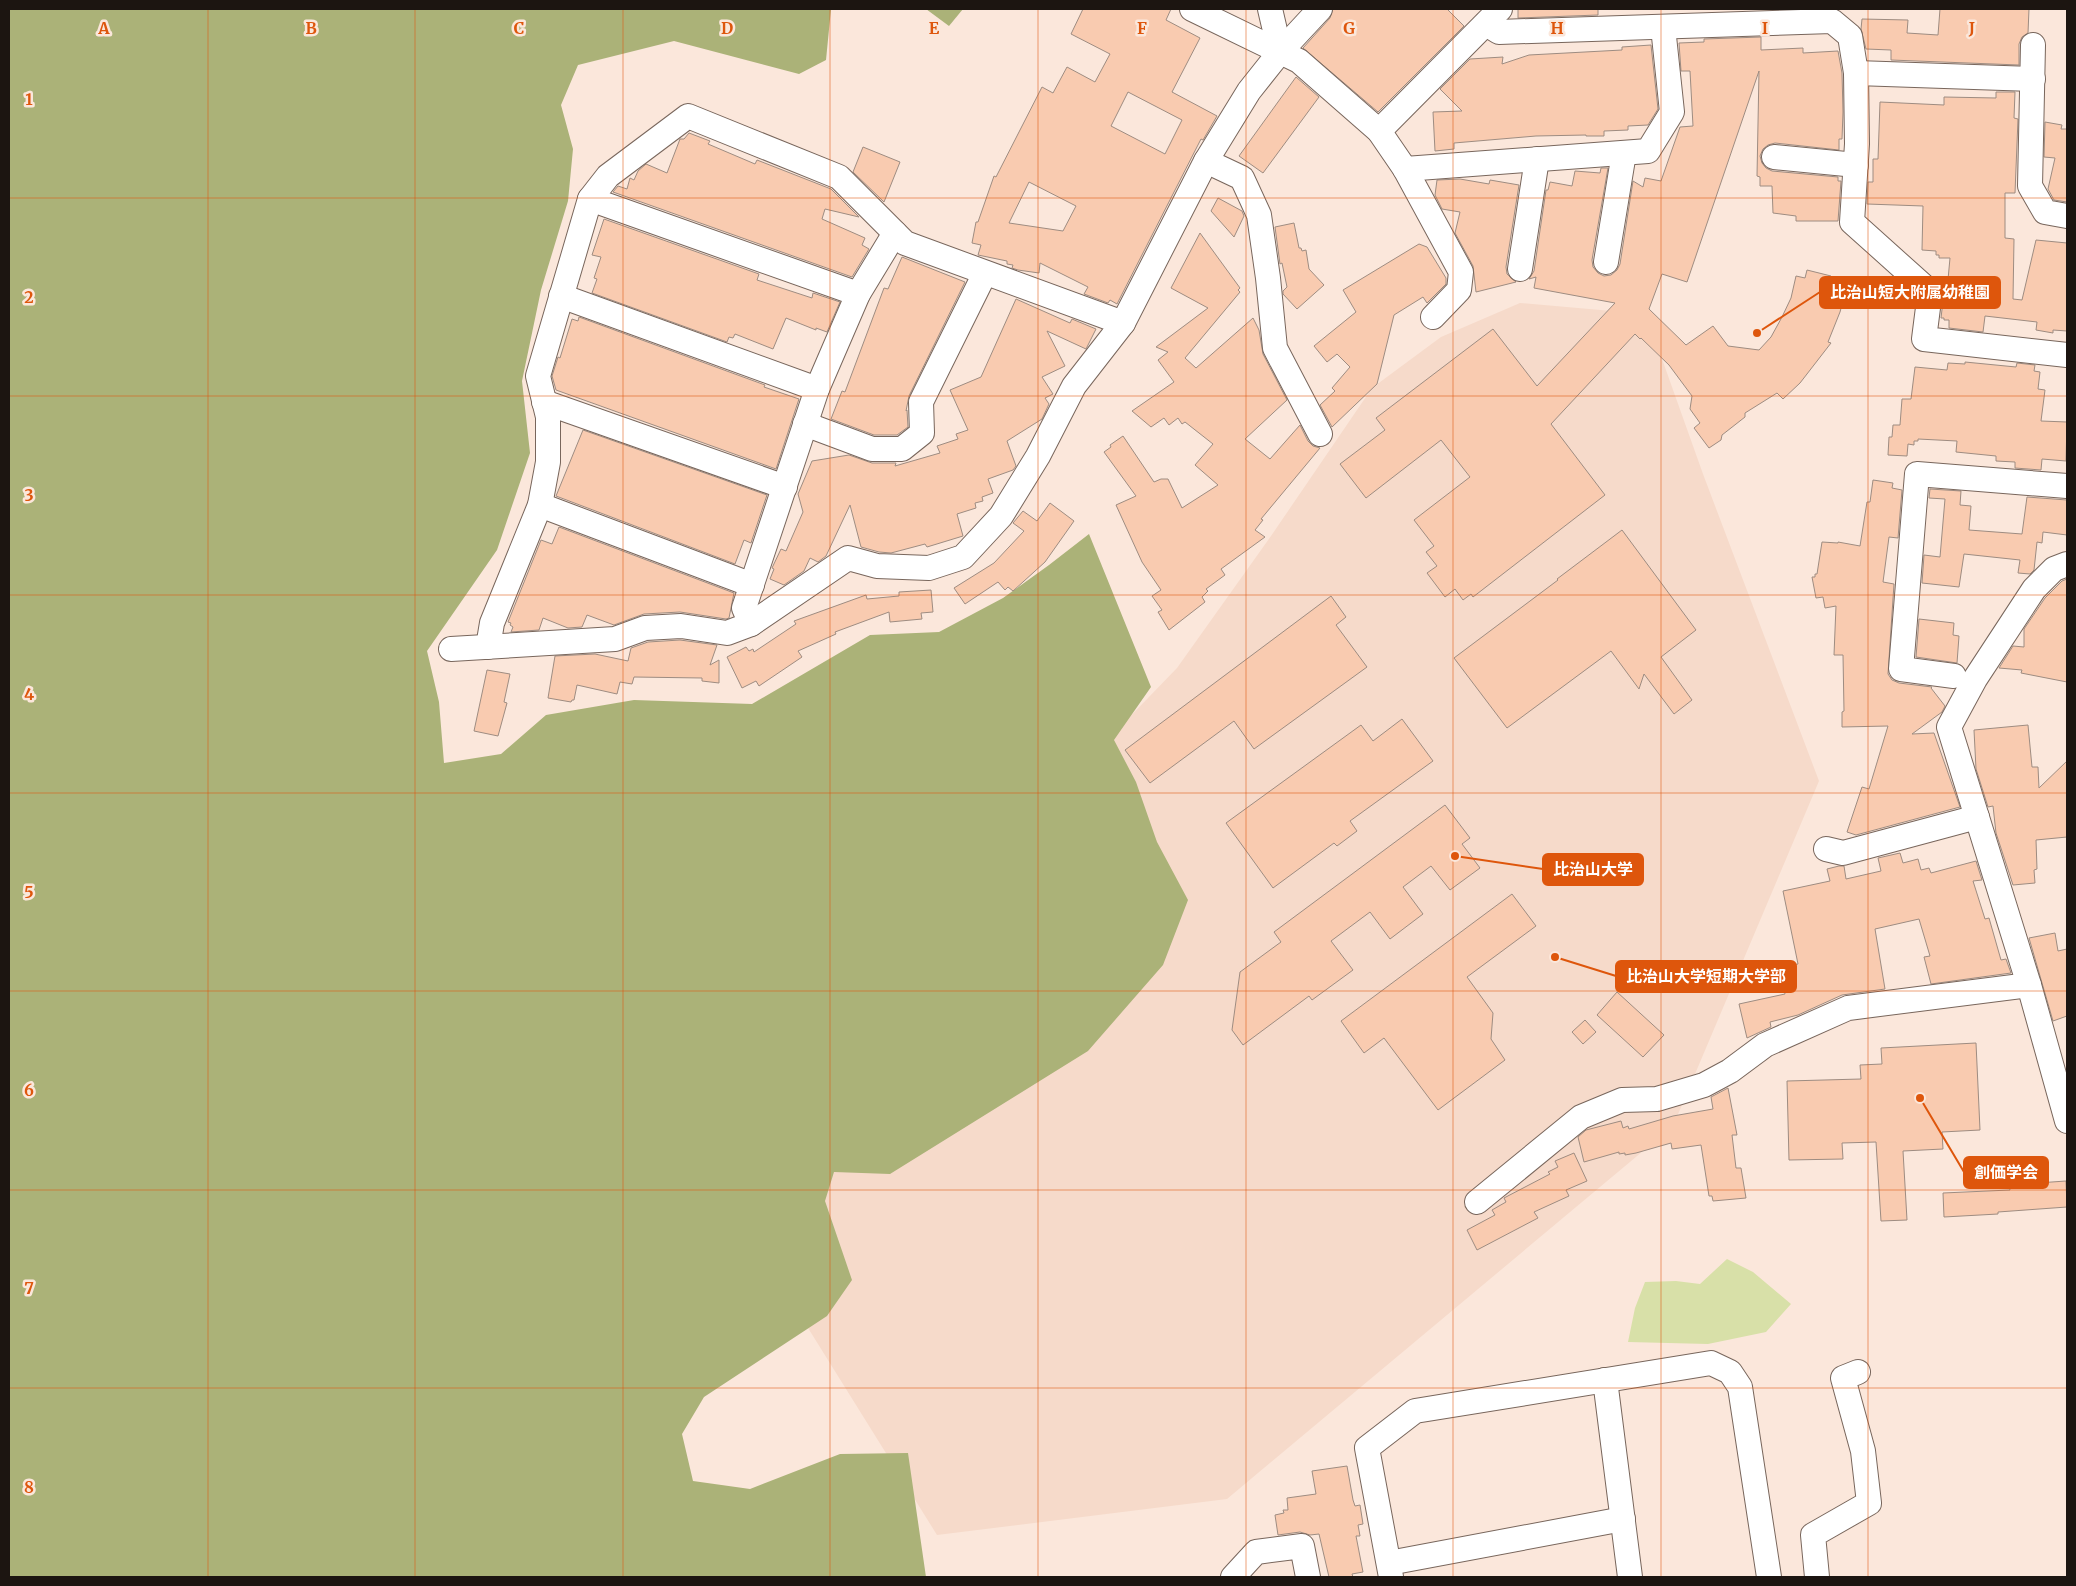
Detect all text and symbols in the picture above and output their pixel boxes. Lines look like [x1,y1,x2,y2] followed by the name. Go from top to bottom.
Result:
[97,18,110,38] text: A
[305,18,317,38] text: B
[514,18,524,38] text: C
[721,18,733,38] text: D
[929,18,940,38] text: E
[1137,18,1147,38] text: F
[1343,18,1355,38] text: G
[1550,18,1564,38] text: H
[1762,18,1768,38] text: I
[1968,18,1975,38] text: J
[25,89,33,109] text: 1
[1820,277,2000,308] callout: 比治山短大附属幼稚園
[1830,282,1990,302] text: 比治山短大附属幼稚園
[24,287,34,307] text: 2
[24,485,34,505] text: 3
[24,684,34,704] text: 4
[1543,854,1643,885] callout: 比治山大学
[1553,859,1633,879] text: 比治山大学
[24,882,34,902] text: 5
[1616,961,1796,992] callout: 比治山大学短期大学部
[1626,966,1786,986] text: 比治山大学短期大学部
[24,1080,34,1100] text: 6
[1964,1157,2048,1188] callout: 創価学会
[1974,1162,2038,1182] text: 創価学会
[24,1278,34,1298] text: 7
[24,1477,34,1497] text: 8

